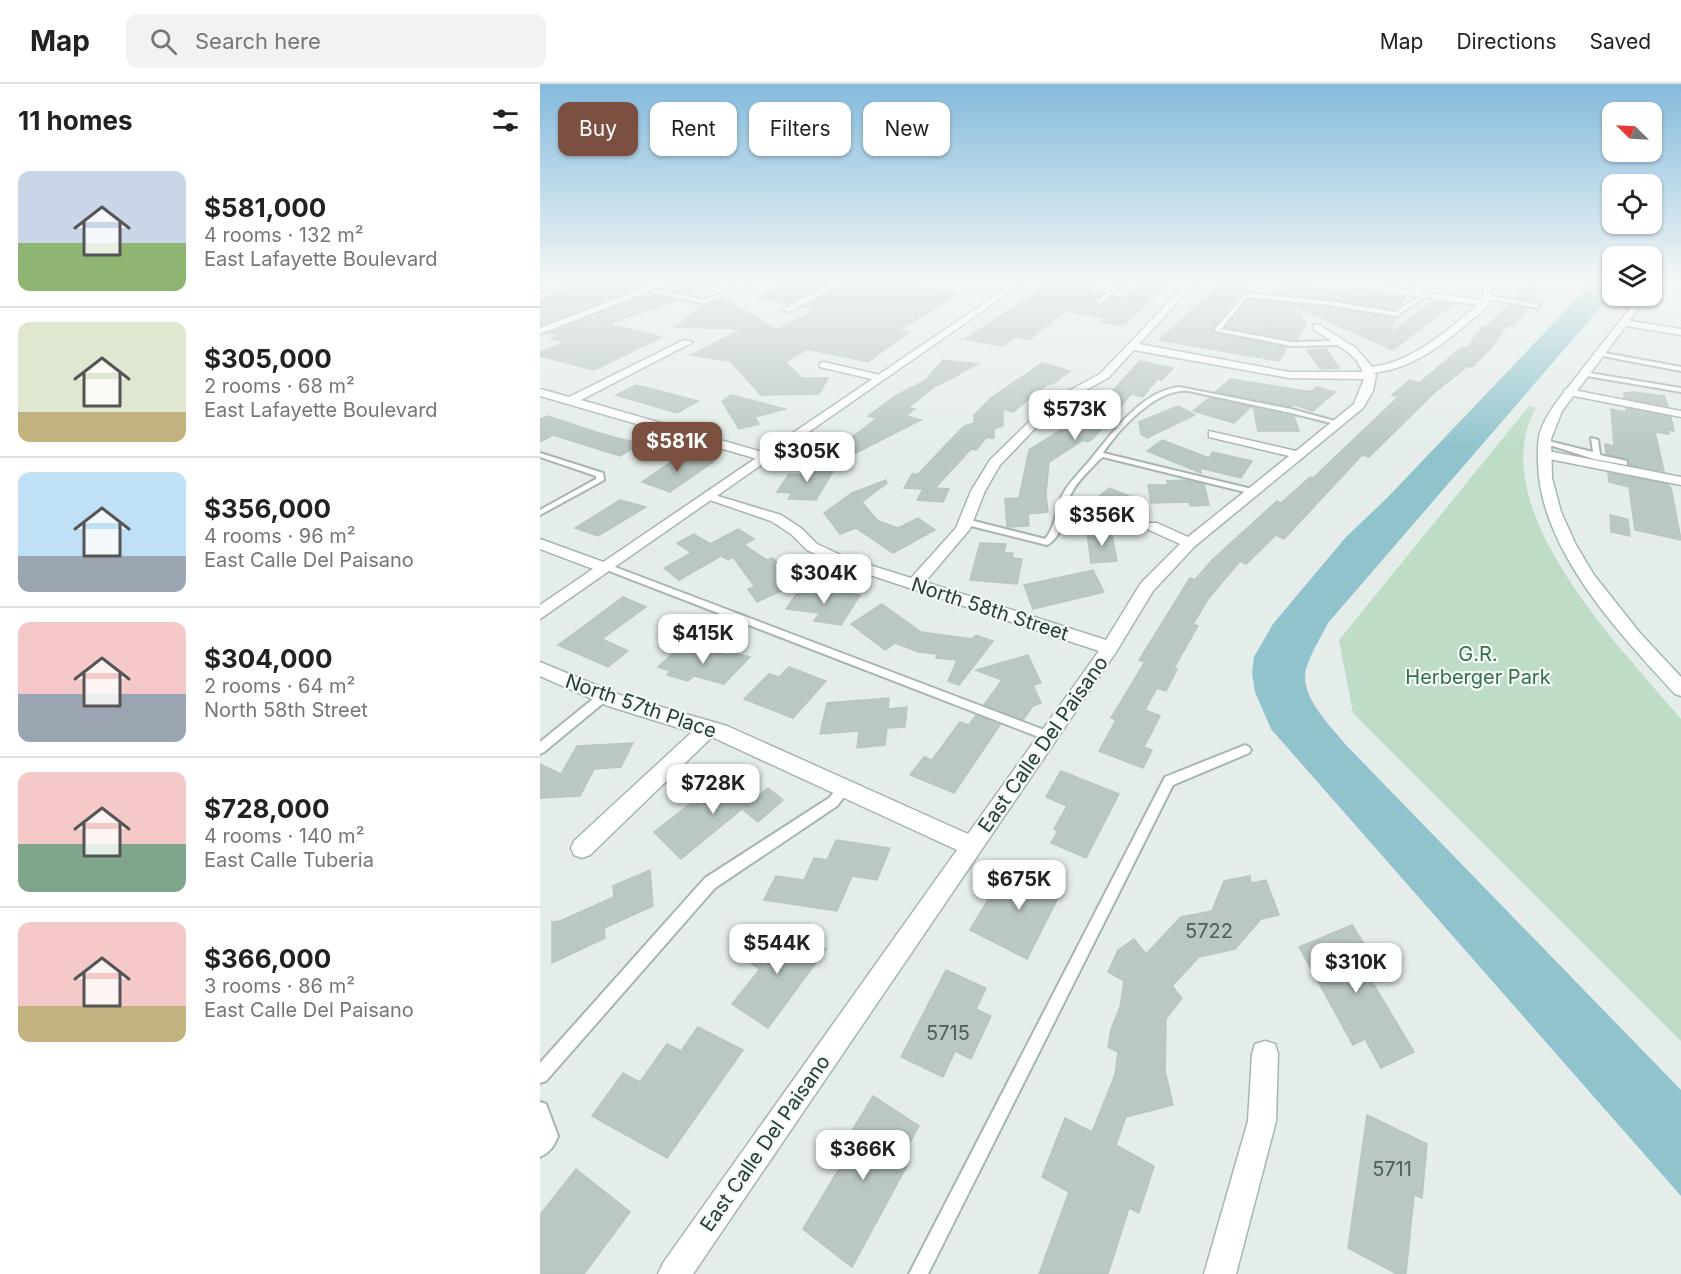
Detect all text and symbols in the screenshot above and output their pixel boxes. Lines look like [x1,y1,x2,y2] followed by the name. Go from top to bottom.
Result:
[126,14,546,68] search box
[30,24,90,58] text: Map
[147,25,180,58] icon: search
[195,28,321,54] text: Search here
[1380,29,1423,54] text: Map
[1456,29,1557,54] text: Directions
[1590,29,1651,54] text: Saved
[558,102,638,156] chip: Buy
[650,102,737,156] chip: Rent
[749,102,851,156] chip: Filters
[863,102,950,156] chip: New
[1602,102,1662,162] north arrow
[1602,102,1662,306] map controls
[489,104,522,137] icon: filters
[18,105,133,136] text: 11 homes
[1602,174,1662,234] button: locate
[204,192,326,223] text: $581,000
[66,195,138,267] icon: home
[204,223,363,247] text: 4 rooms · 132 m²
[1602,246,1662,306] button: layers
[204,247,438,271] text: East Lafayette Boulevard
[204,343,332,374] text: $305,000
[66,346,138,418] icon: home
[204,374,355,398] text: 2 rooms · 68 m²
[1033,390,1117,441] pin: $573K
[1043,397,1107,421] text: $573K
[204,398,438,422] text: East Lafayette Boulevard
[635,422,719,473] pin: $581K
[646,429,708,453] text: $581K
[765,432,849,483] pin: $305K
[774,439,840,463] text: $305K
[204,493,331,524] text: $356,000
[66,496,138,568] icon: home
[1060,496,1144,547] pin: $356K
[1069,503,1135,527] text: $356K
[204,524,356,548] text: 4 rooms · 96 m²
[204,548,414,572] text: East Calle Del Paisano
[782,554,866,605] pin: $304K
[790,561,858,585] text: $304K
[908,572,1072,646] street label: North 58th Street
[661,614,745,665] pin: $415K
[672,621,734,645] text: $415K
[1405,642,1551,689] park label: G.R. Herberger Park
[204,643,333,674] text: $304,000
[66,646,138,718] icon: home
[973,651,1113,837] street label: East Calle Del Paisano
[562,669,720,743] street label: North 57th Place
[204,674,355,698] text: 2 rooms · 64 m²
[204,698,368,722] text: North 58th Street
[671,764,755,815] pin: $728K
[681,771,745,795] text: $728K
[204,793,329,824] text: $728,000
[66,796,138,868] icon: home
[204,824,364,848] text: 4 rooms · 140 m²
[204,848,374,872] text: East Calle Tuberia
[977,860,1061,911] pin: $675K
[987,867,1051,891] text: $675K
[1185,919,1233,943] house number: 5722
[735,924,819,975] pin: $544K
[743,931,811,955] text: $544K
[204,943,331,974] text: $366,000
[1314,943,1398,994] pin: $310K
[66,946,138,1018] icon: home
[1325,950,1387,974] text: $310K
[204,974,355,998] text: 3 rooms · 86 m²
[204,998,414,1022] text: East Calle Del Paisano
[926,1021,970,1045] house number: 5715
[695,1050,835,1236] street label: East Calle Del Paisano
[821,1130,905,1181] pin: $366K
[830,1137,896,1161] text: $366K
[1372,1157,1412,1181] house number: 5711

